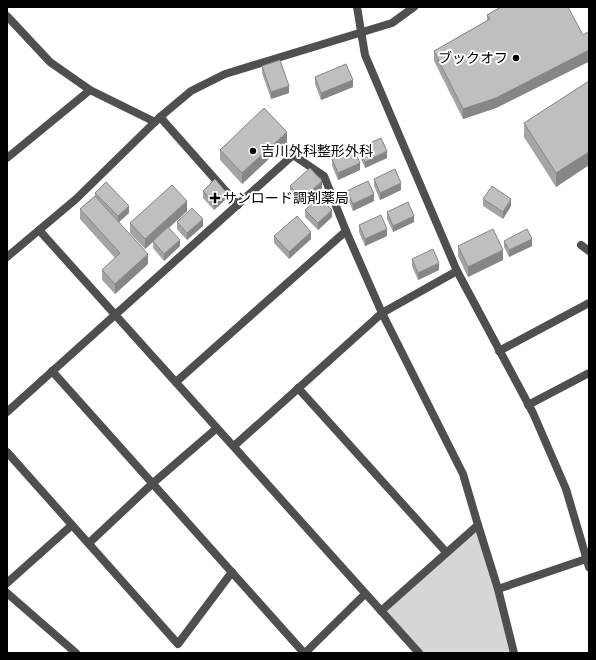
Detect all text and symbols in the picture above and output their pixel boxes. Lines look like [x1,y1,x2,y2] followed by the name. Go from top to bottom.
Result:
[438,50,508,66] place label: ブックオフ
[511,53,521,63] marker: ブックオフ
[261,143,373,159] place label: 吉川外科整形外科
[248,146,258,156] marker: 吉川外科整形外科
[223,190,349,206] place label: サンロード調剤薬局
[210,193,220,203] marker: サンロード調剤薬局

